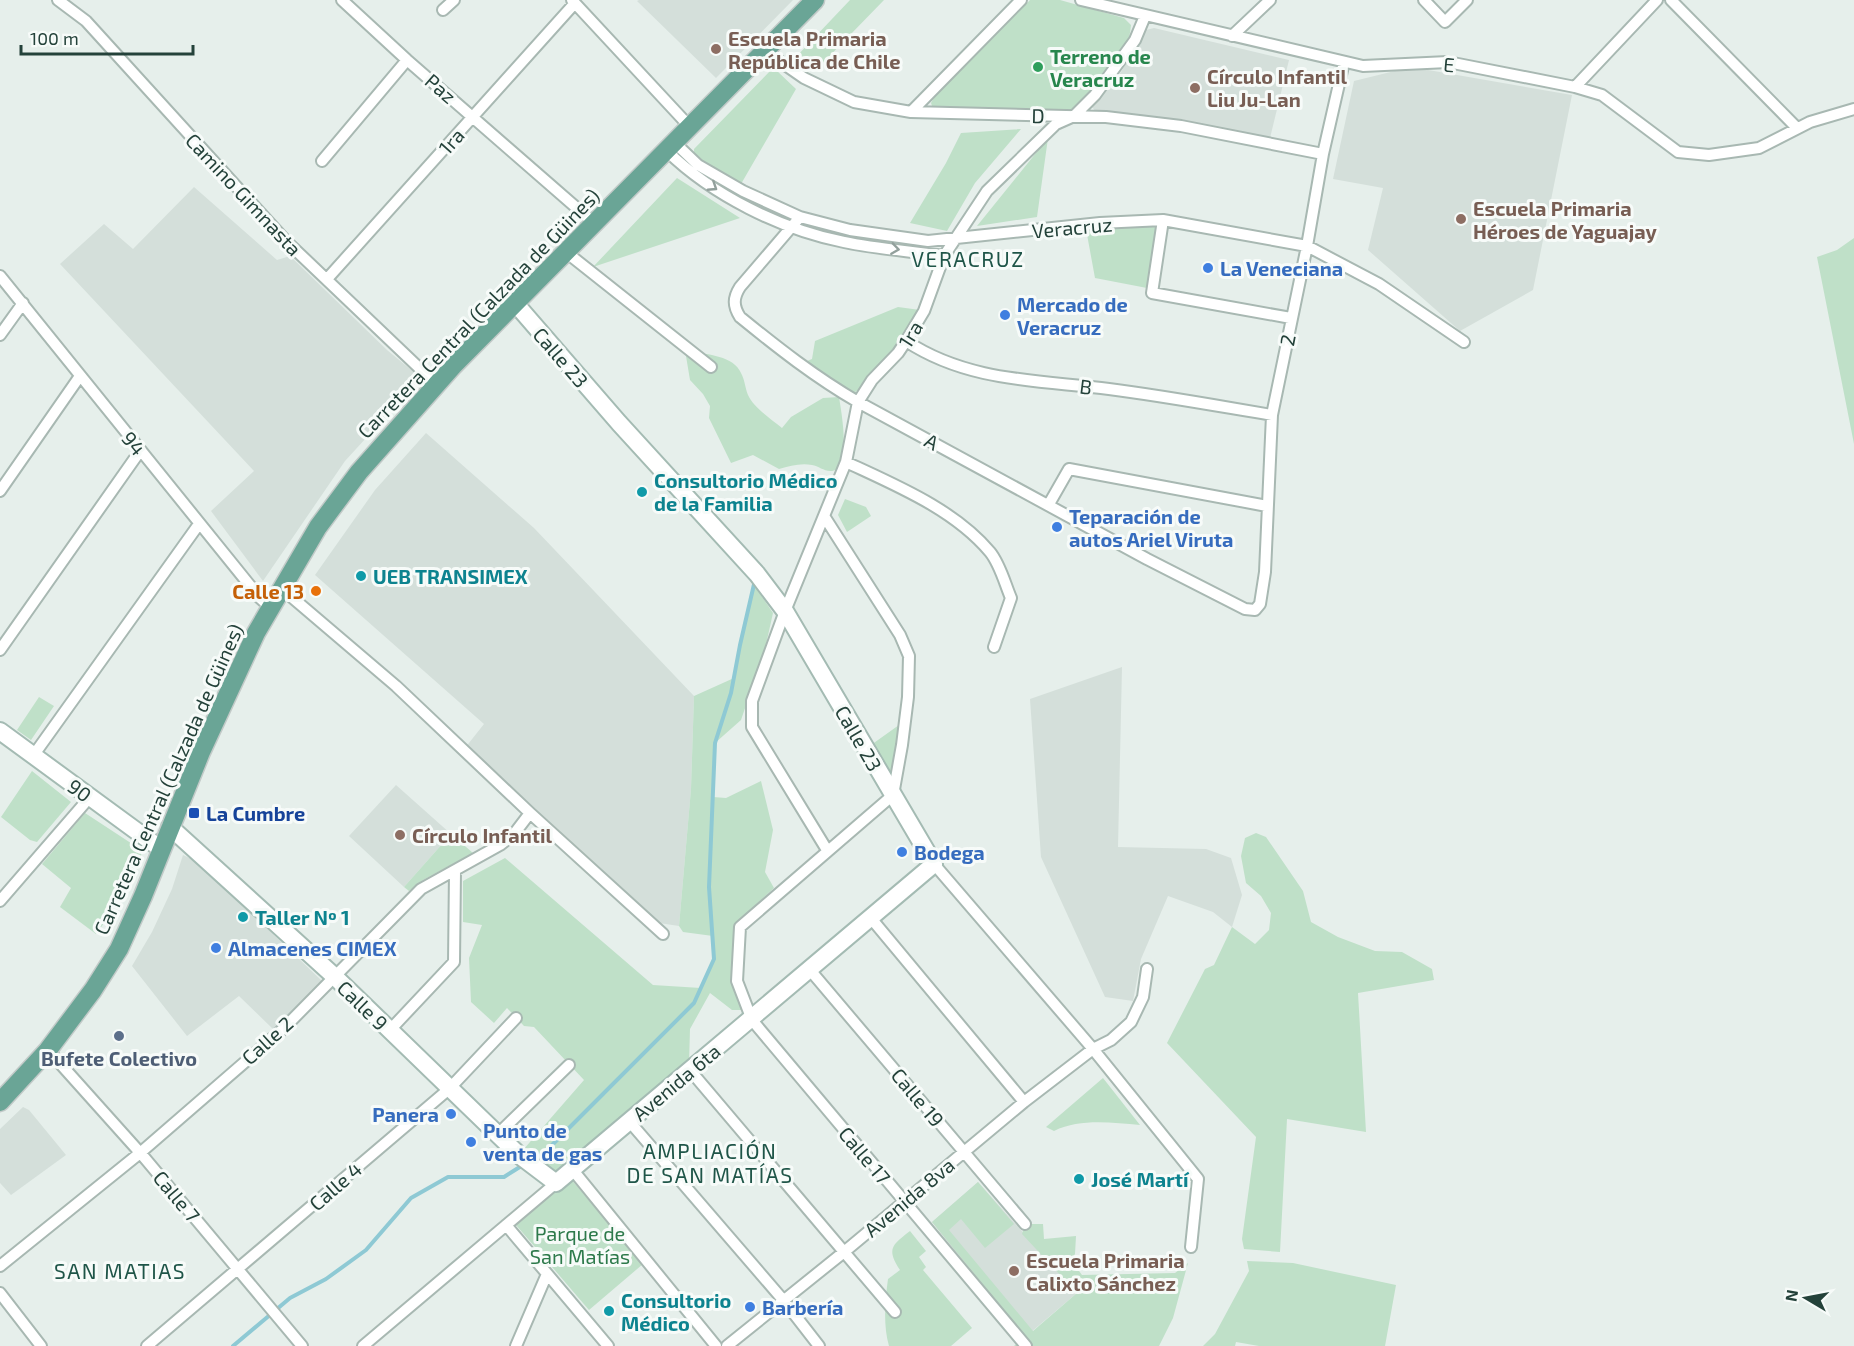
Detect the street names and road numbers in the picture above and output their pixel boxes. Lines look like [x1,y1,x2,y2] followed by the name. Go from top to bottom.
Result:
[1442,52,1456,76] street label: E
[421,68,461,108] street label: Paz
[1031,103,1045,127] street label: D
[433,123,469,159] street label: 1ra
[181,128,307,260] street label: Camino Gimnasta
[352,183,604,443] street label: Carretera Central (Calzada de Güines)
[1031,212,1113,242] street label: Veracruz
[893,316,927,352] street label: 1ra
[528,322,594,392] street label: Calle 23
[1274,332,1300,348] street label: 2
[1078,373,1094,399] street label: B
[117,426,151,460] street label: 94
[921,427,944,455] street label: A
[88,620,248,938] street label: Carretera Central (Calzada de Güines)
[831,701,887,775] street label: Calle 23
[63,773,97,807] street label: 90
[333,975,393,1035] street label: Calle 9
[236,1011,298,1069] street label: Calle 2
[627,1038,725,1126] street label: Avenida 6ta
[887,1063,949,1131] street label: Calle 19
[834,1121,896,1189] street label: Calle 17
[859,1152,959,1242] street label: Avenida 8va
[304,1157,366,1215] street label: Calle 4
[149,1165,205,1227] street label: Calle 7

